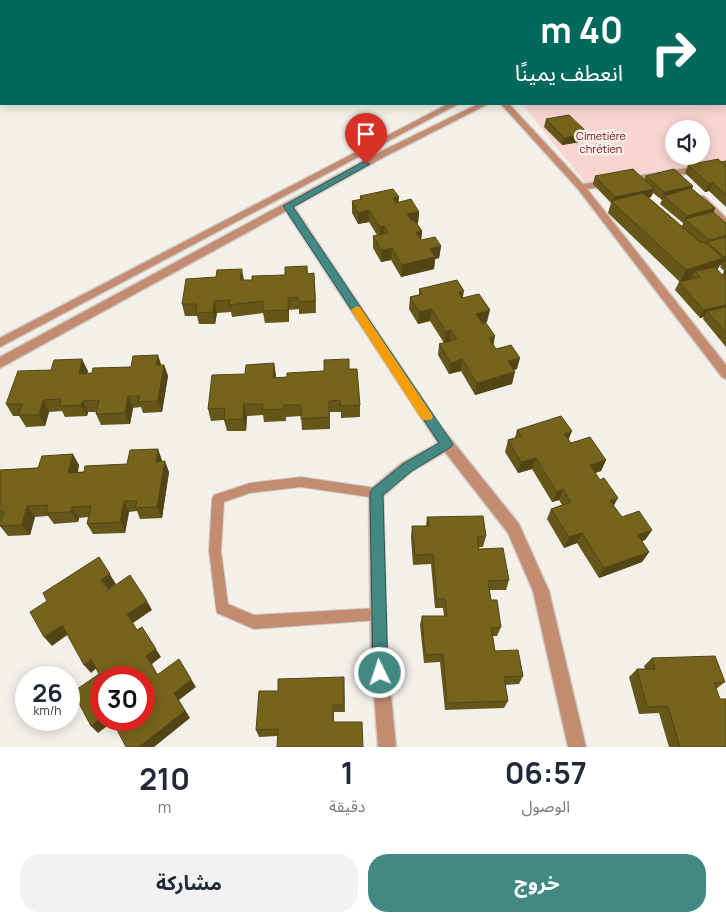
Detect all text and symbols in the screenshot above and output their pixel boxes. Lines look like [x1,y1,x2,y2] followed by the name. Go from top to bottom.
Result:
[540,6,623,54] text: 40 m
[641,20,706,85] icon: right
[515,58,623,88] text: انعطف يمينًا
[345,113,387,164] pin
[352,120,380,148] icon: arrive
[665,120,710,165] map controls
[665,120,710,165] button: sound
[576,128,626,156] park label: Cimetière chrétien
[353,646,405,698] position arrow
[90,666,155,731] speed limit sign: 30
[32,675,63,710] text: 26
[34,702,61,719] text: km/h
[341,752,354,793] text: 1
[505,752,587,793] text: 06:57
[139,758,190,799] text: 210
[329,795,366,817] text: دقيقة
[521,795,570,817] text: الوصول
[158,796,171,818] text: m
[20,854,358,912] button: مشاركة
[368,854,706,912] button: خروج

